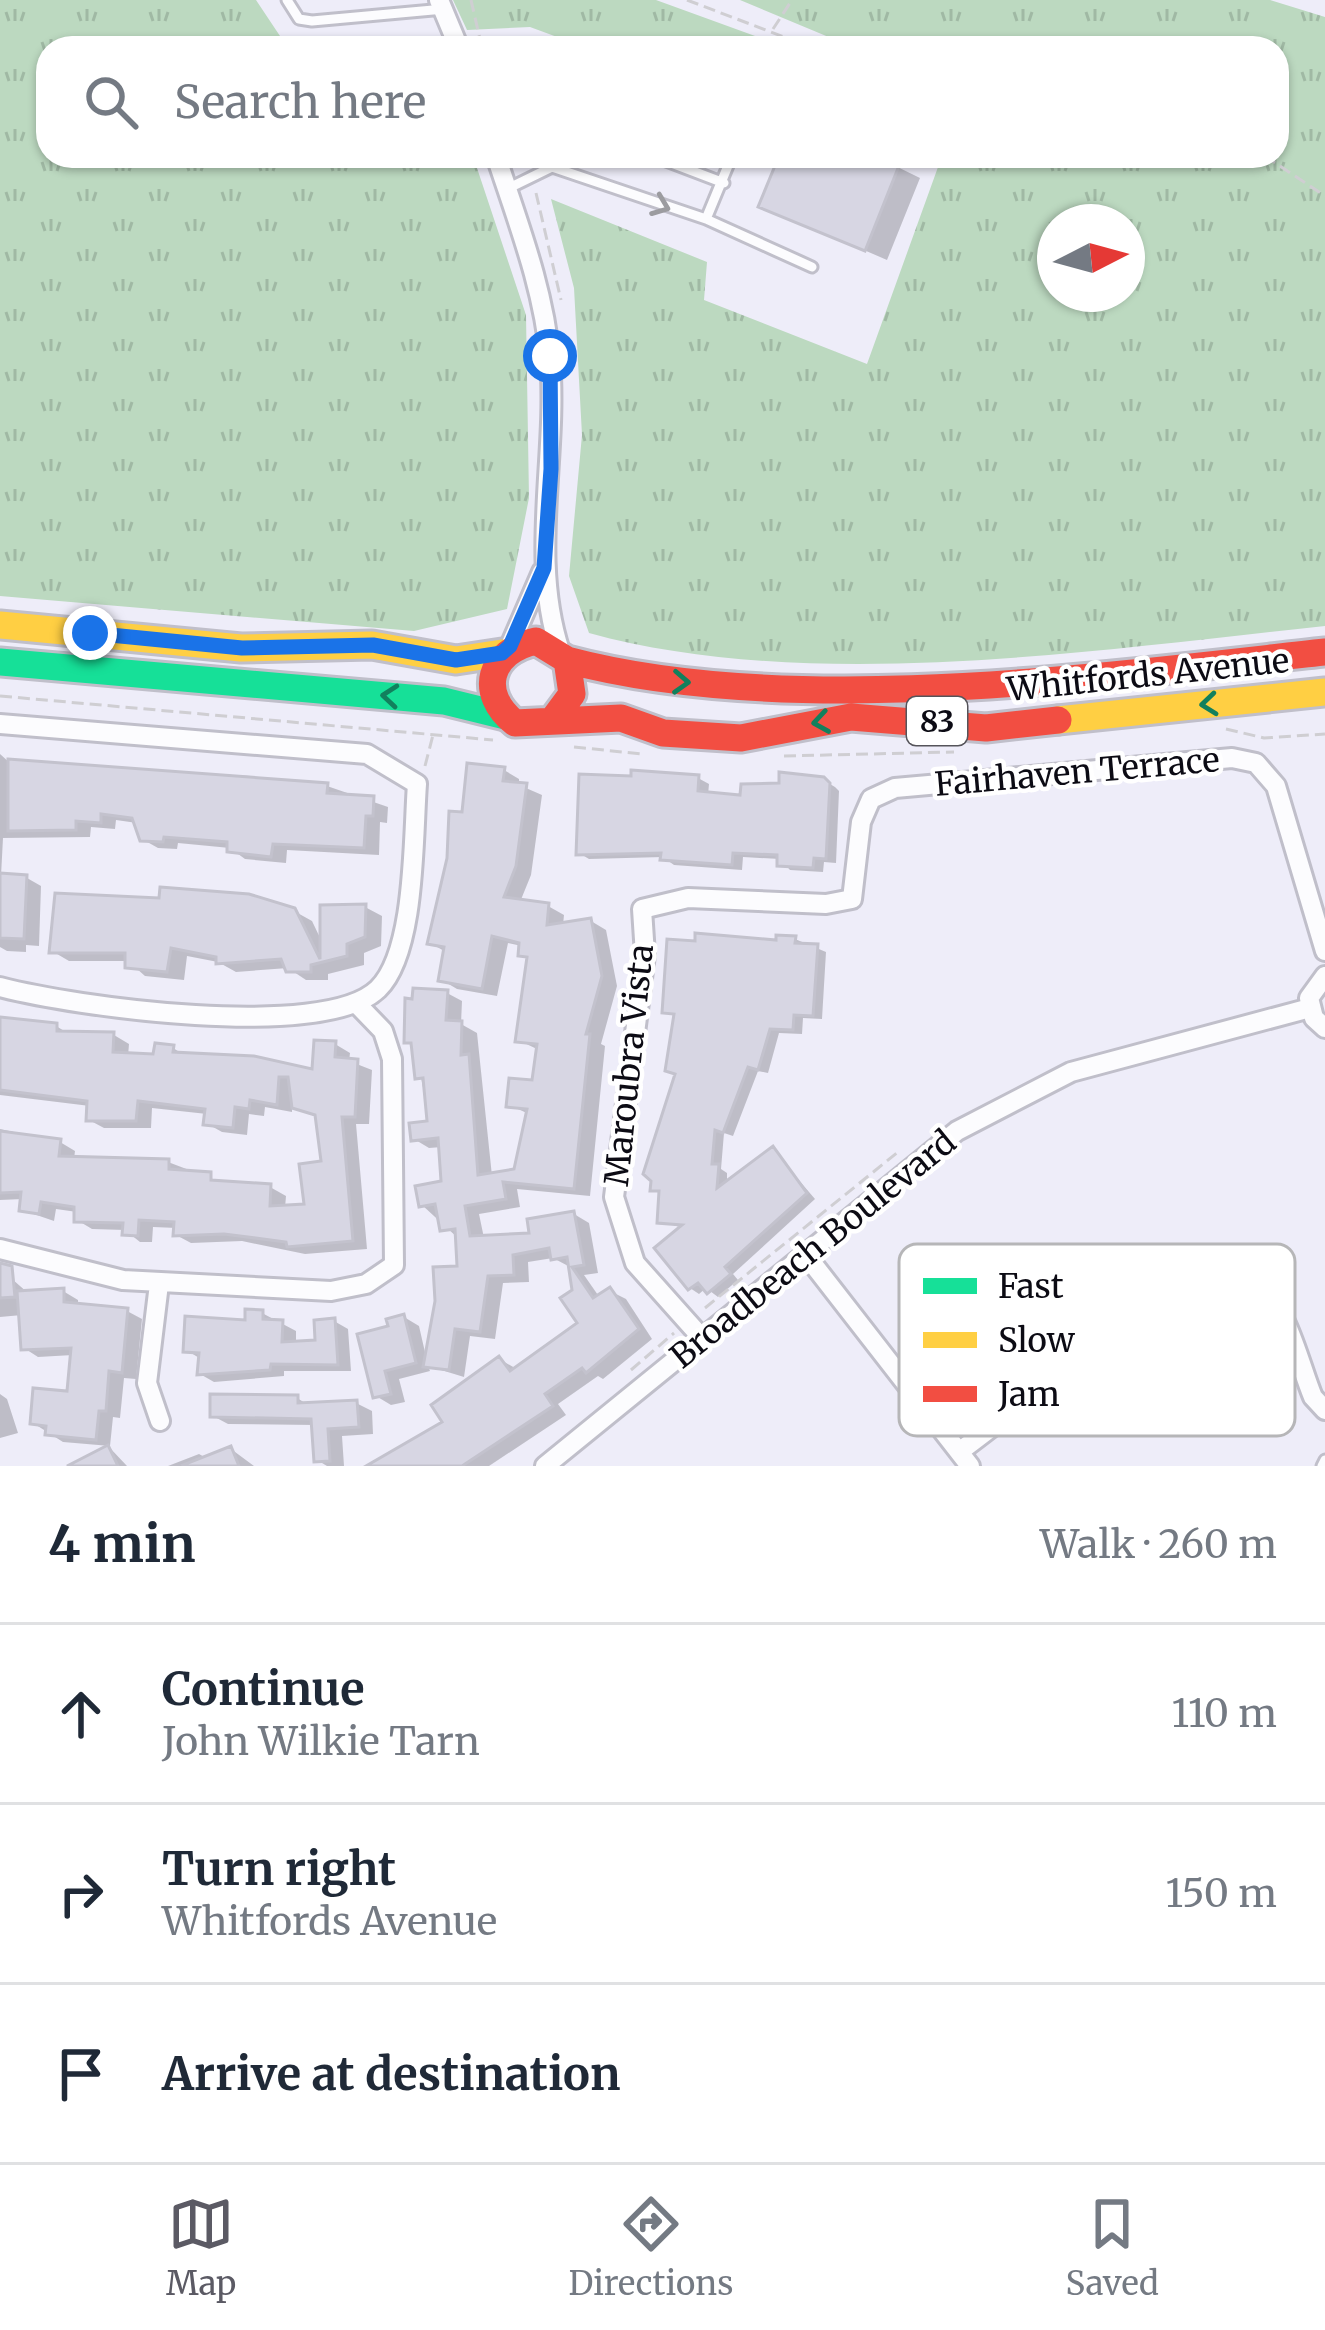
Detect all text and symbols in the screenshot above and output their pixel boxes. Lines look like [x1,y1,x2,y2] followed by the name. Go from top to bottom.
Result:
[36,36,1289,168] search box
[78,69,144,135] icon: search
[174,74,426,130] text: Search here
[650,191,671,216] one-way arrow
[1037,204,1145,312] north arrow
[523,329,577,383] route start
[63,606,117,660] route end
[1004,640,1291,710] street label: Whitfords Avenue
[672,669,691,695] one-way arrow
[380,684,399,709] one-way arrow
[1199,691,1218,716] one-way arrow
[907,697,967,745] road number: 83
[811,708,831,734] one-way arrow
[933,739,1221,805] street label: Fairhaven Terrace
[596,942,662,1188] street label: Maroubra Vista
[662,1121,964,1377] street label: Broadbeach Boulevard
[899,1244,1295,1436] legend
[998,1266,1064,1307] text: Fast
[998,1320,1076,1361] text: Slow
[997,1374,1060,1415] text: Jam
[48,1512,196,1576] text: 4 min
[1040,1520,1277,1569] text: Walk · 260 m
[162,1661,364,1717] text: Continue
[48,1681,114,1747] icon: ahead
[1172,1689,1277,1738] text: 110 m
[162,1717,480,1766] text: John Wilkie Tarn
[162,1841,396,1897] text: Turn right
[48,1861,114,1927] icon: right
[1165,1869,1277,1918] text: 150 m
[162,1897,497,1946] text: Whitfords Avenue
[48,2041,114,2107] icon: arrive
[162,2046,620,2102] text: Arrive at destination
[166,2191,236,2304] tab: Map
[568,2191,733,2304] tab: Directions
[1065,2191,1159,2304] tab: Saved

